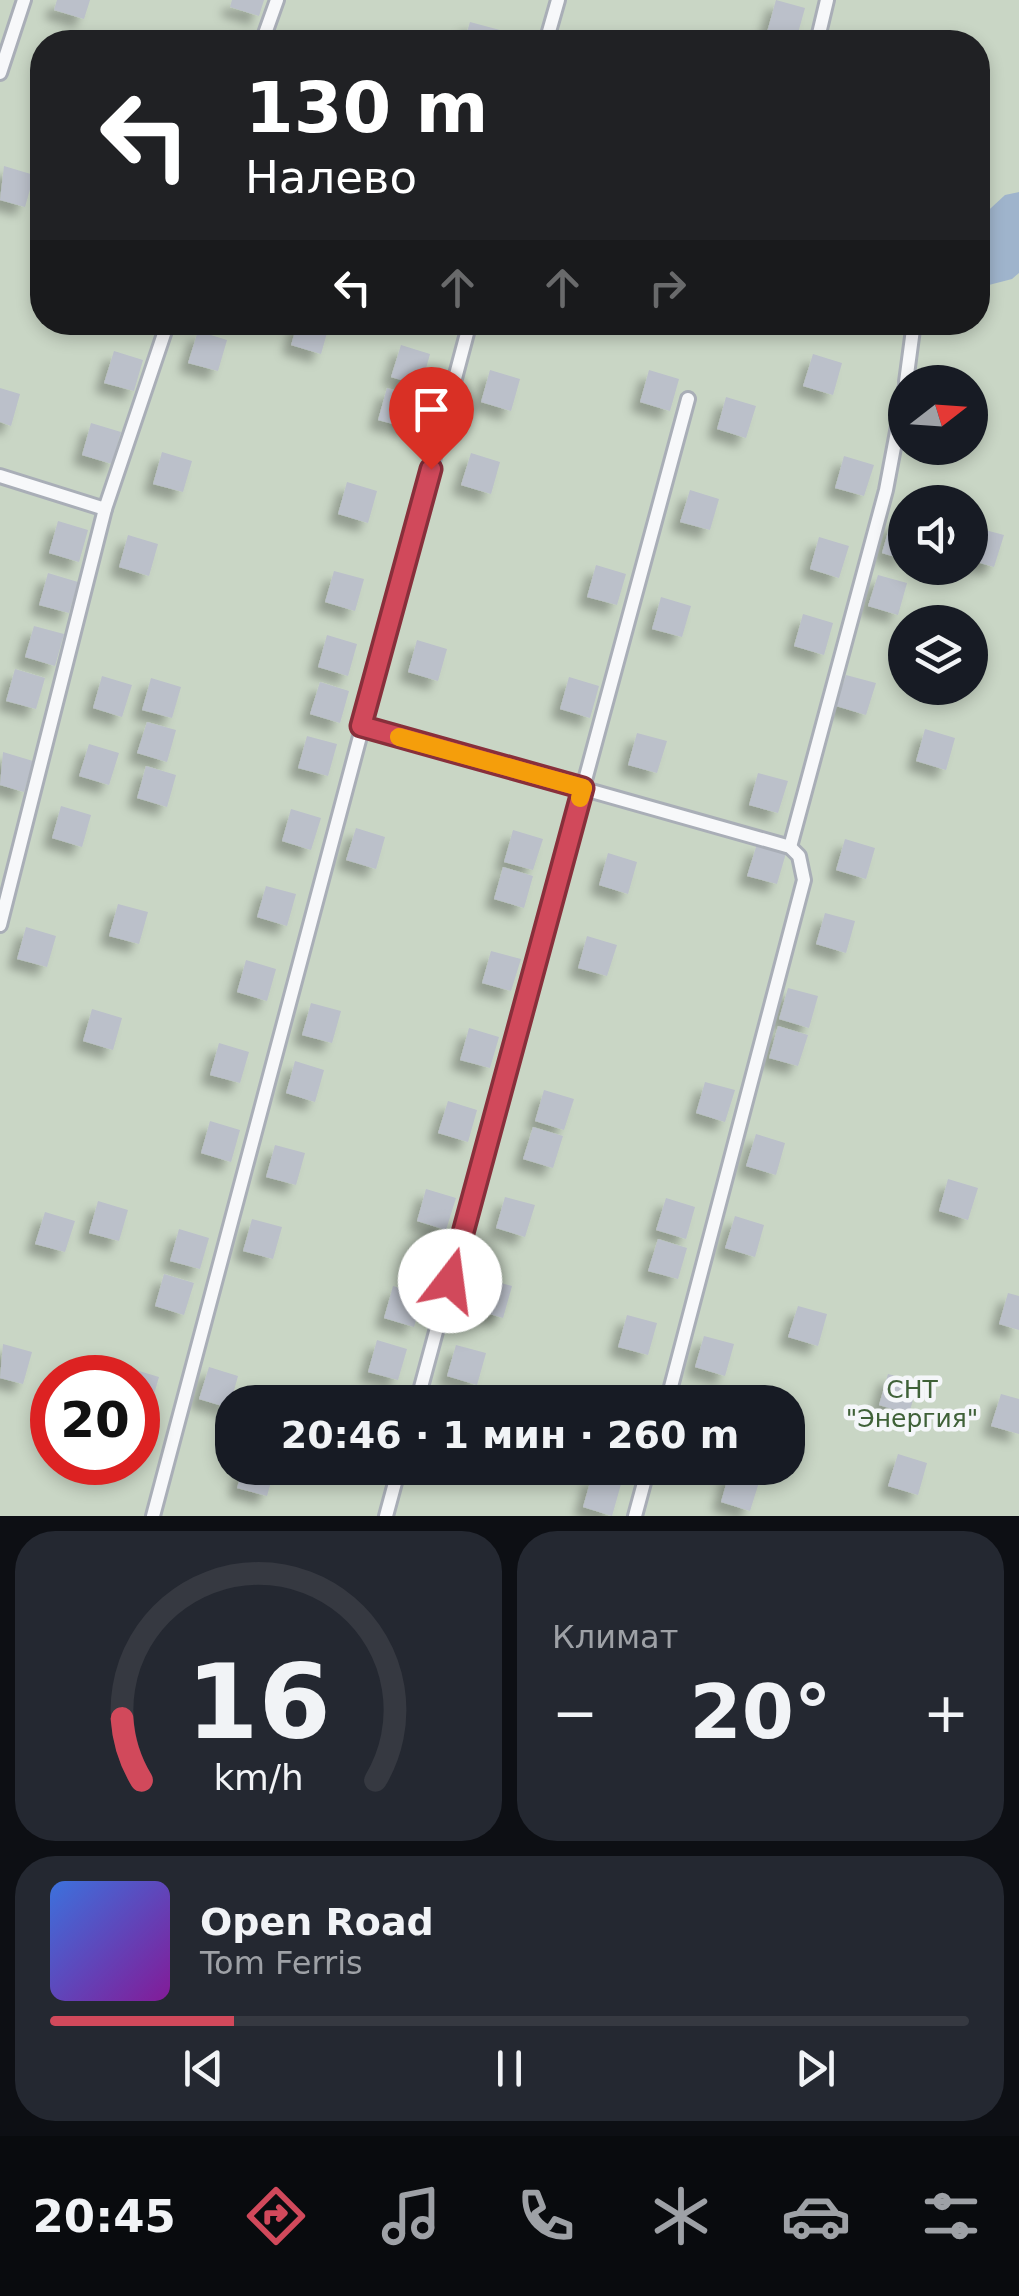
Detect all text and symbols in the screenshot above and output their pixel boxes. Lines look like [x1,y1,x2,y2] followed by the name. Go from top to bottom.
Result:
[245,67,488,149] text: 130 m
[80,70,210,200] icon: left
[245,151,417,204] text: Налево
[325,260,380,315] icon: left
[430,260,485,315] icon: ahead
[535,260,590,315] icon: ahead
[640,260,695,315] icon: right
[888,365,988,465] north arrow
[888,365,988,705] map controls
[389,367,474,470] pin
[404,382,459,437] icon: arrive
[888,485,988,585] button: sound
[888,605,988,705] button: layers
[398,1229,502,1333] position arrow
[30,1355,160,1485] speed limit sign: 20
[846,1375,978,1433] park label: СНТ "Энергия"
[281,1413,739,1457] text: 20:46 · 1 мин · 260 m
[552,1618,678,1656] text: Климат
[186,1641,331,1763] text: 16
[690,1668,831,1756] text: 20°
[552,1681,598,1745] text: −
[923,1681,969,1745] text: +
[213,1757,304,1798] text: km/h
[200,1900,434,1944] text: Open Road
[200,1944,363,1982] text: Tom Ferris
[176,2041,231,2096] icon: previous
[482,2041,537,2096] icon: pause
[788,2041,843,2096] icon: next
[241,2181,311,2251] icon: directions
[376,2181,446,2251] icon: music
[511,2181,581,2251] icon: phone
[646,2181,716,2251] icon: climate
[781,2181,851,2251] icon: car
[916,2181,986,2251] icon: filters
[33,2190,176,2243] text: 20:45

